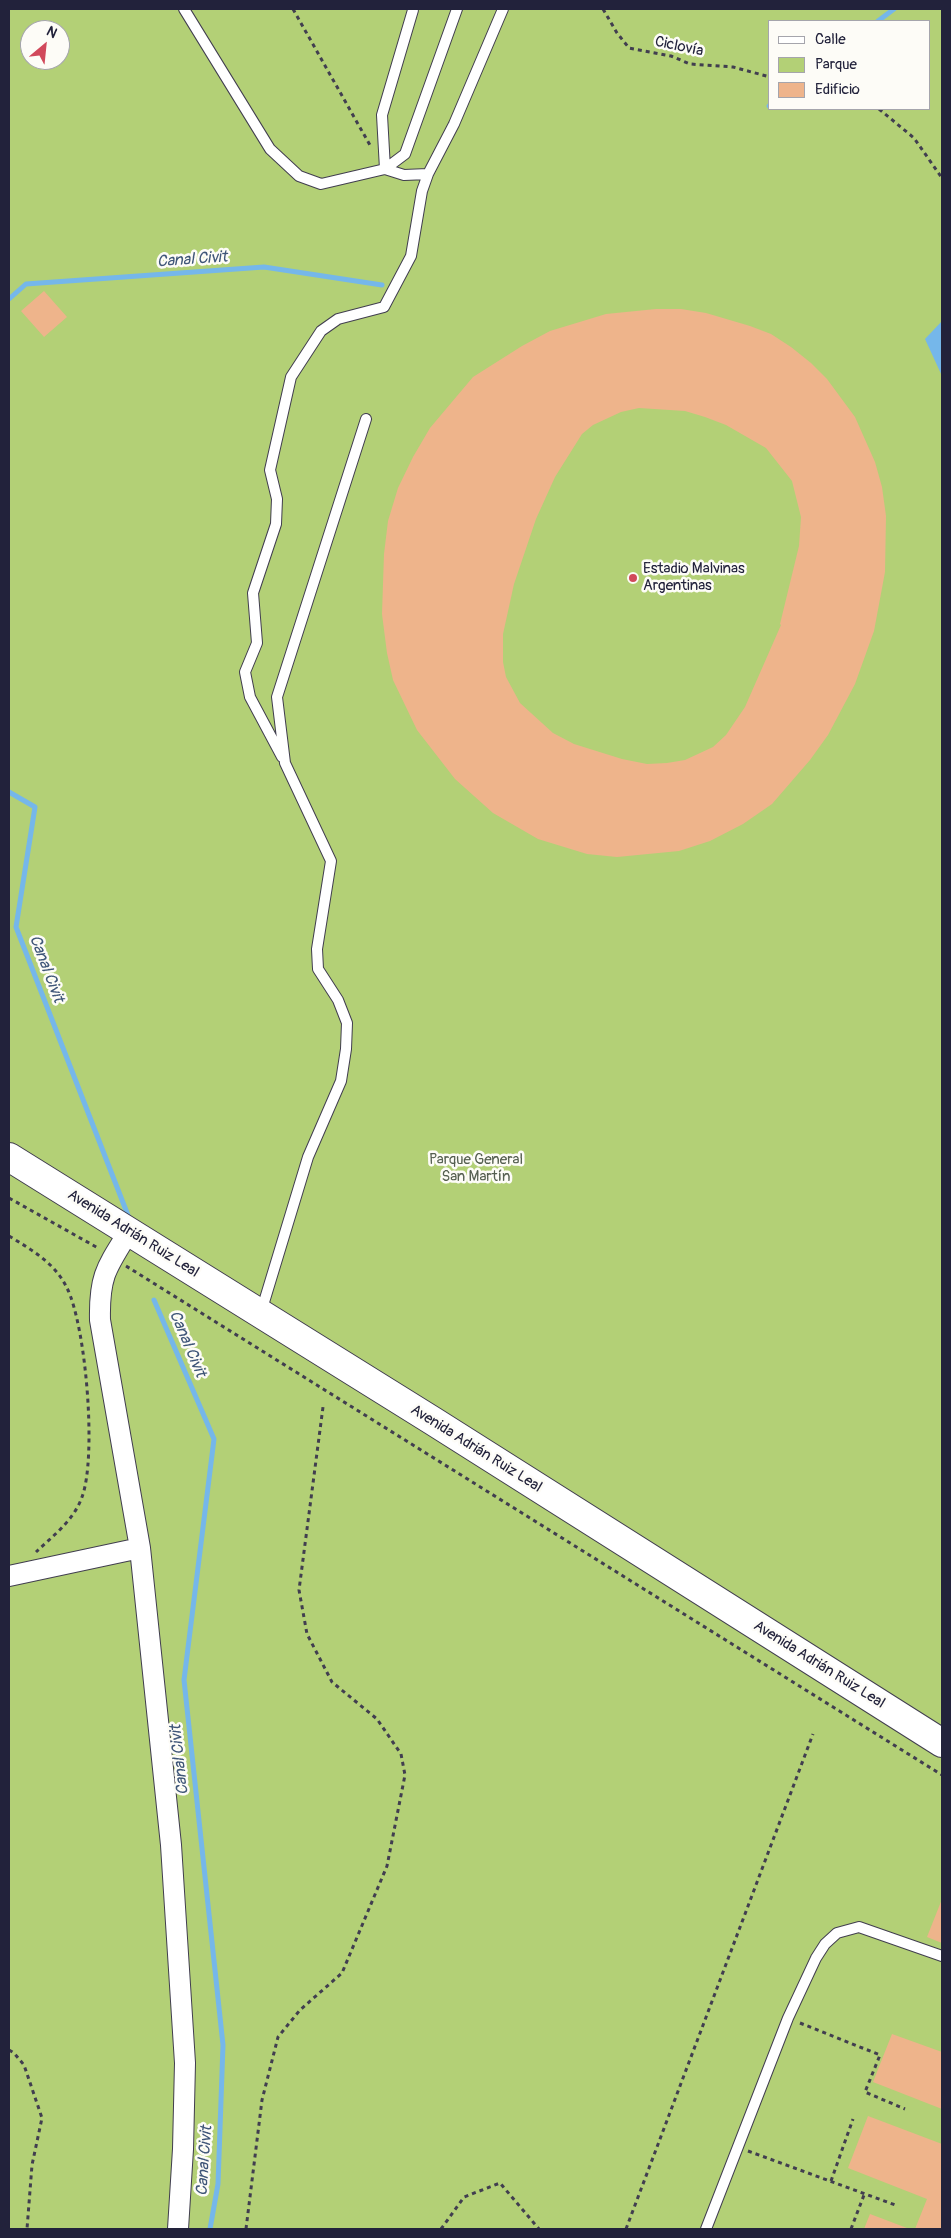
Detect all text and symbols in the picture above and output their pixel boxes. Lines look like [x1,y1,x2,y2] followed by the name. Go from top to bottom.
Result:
[20,20,70,70] north arrow
[768,20,931,110] legend
[44,22,60,42] text: N
[815,30,846,49] text: Calle
[653,33,705,61] street label: Ciclovía
[815,55,857,74] text: Parque
[815,80,860,99] text: Edificio
[156,248,228,272] water label: Canal Civit
[643,560,745,595] place label: Estadio Malvinas Argentinas
[627,572,639,584] marker: Estadio Malvinas Argentinas
[24,933,68,1005] water label: Canal Civit
[429,1151,523,1186] park label: Parque General San Martín
[64,1186,202,1282] street label: Avenida Adrián Ruiz Leal
[164,1308,210,1380] water label: Canal Civit
[407,1401,545,1497] street label: Avenida Adrián Ruiz Leal
[750,1617,888,1713] street label: Avenida Adrián Ruiz Leal
[167,1724,193,1796] water label: Canal Civit
[193,2125,217,2197] water label: Canal Civit

